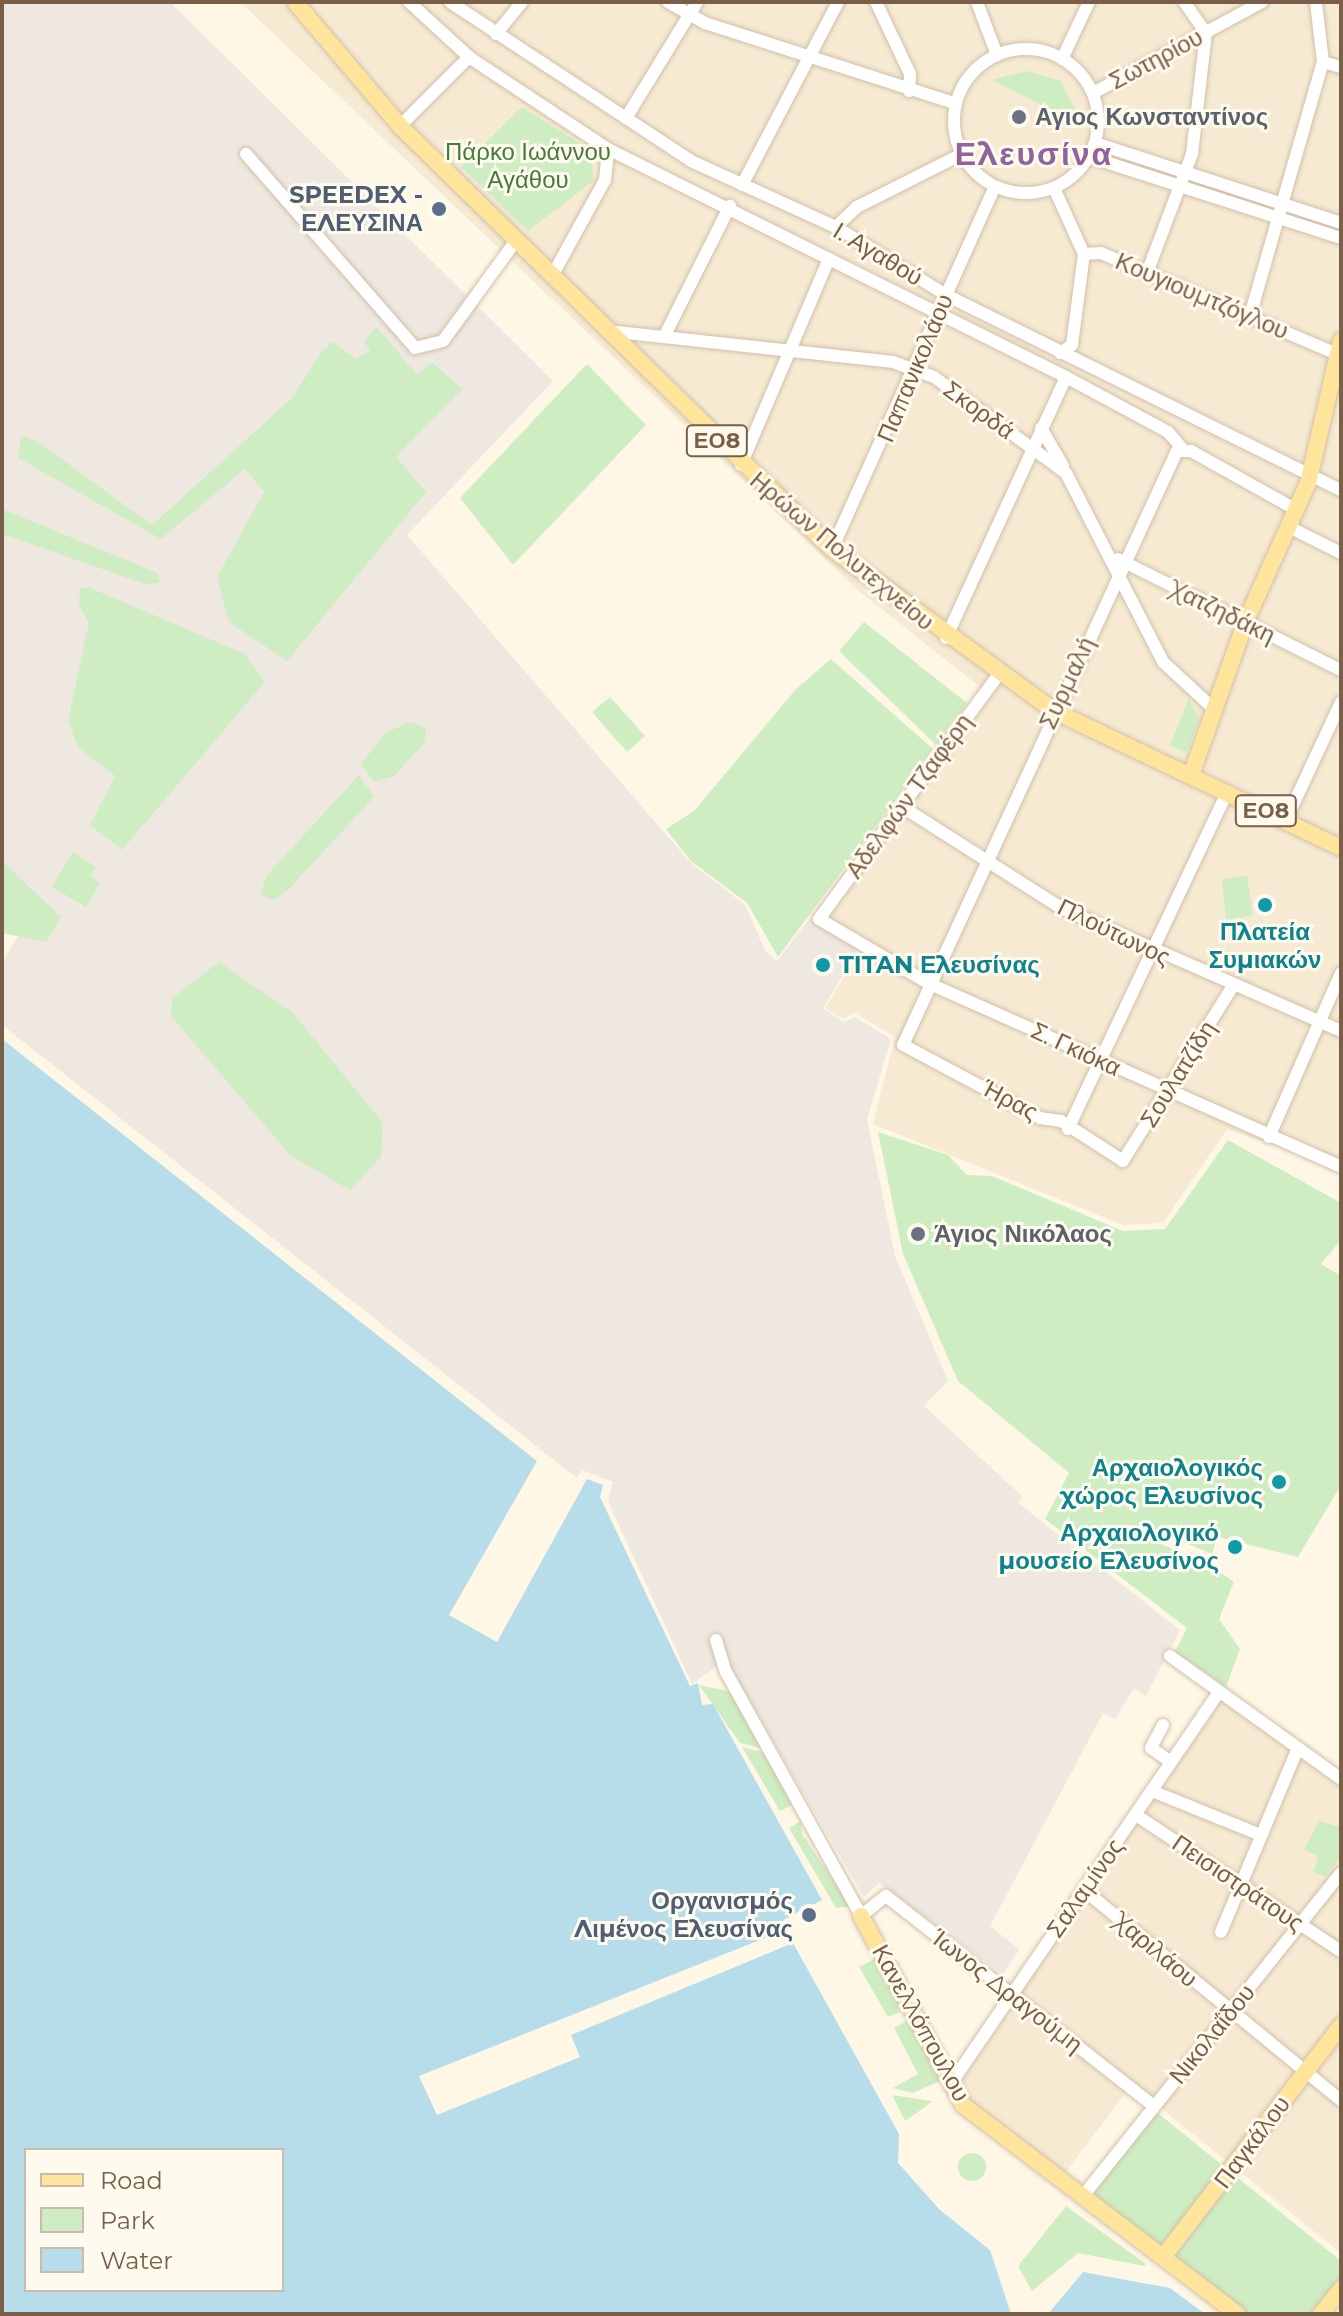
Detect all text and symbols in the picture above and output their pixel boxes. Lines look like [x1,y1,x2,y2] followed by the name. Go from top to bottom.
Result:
[1104,22,1208,96] street label: Σωτηρίου
[1035,103,1268,131] place label: Αγιος Κωνσταντίνος
[1010,108,1028,126] marker: Αγιος Κωνσταντίνος
[955,135,1113,173] district label: Ελευσίνα
[445,138,611,194] park label: Πάρκο Ιωάννου Αγάθου
[289,181,423,237] place label: SPEEDEX - ΕΛΕΥΣΙΝΑ
[430,200,448,218] marker: SPEEDEX - ΕΛΕΥΣΙΝΑ
[828,216,928,292] street label: Ι. Αγαθού
[1111,247,1293,345] street label: Κουγιουμτζόγλου
[871,290,959,446] street label: Παπανικολάου
[938,375,1020,445] street label: Σκορδά
[685,423,749,459] road number: ΕΟ8
[744,466,940,636] street label: Ηρώων Πολυτεχνείου
[1166,574,1280,650] street label: Χατζηδάκη
[1033,632,1101,734] street label: Συρμαλή
[840,708,978,884] street label: Αδελφών Τζαφέρη
[1234,793,1298,829] road number: ΕΟ8
[1053,892,1175,972] street label: Πλούτωνος
[1256,896,1274,914] marker: Πλατεία Συμιακών
[1209,918,1321,974] place label: Πλατεία Συμιακών
[839,951,1040,979] place label: TITAN Ελευσίνας
[814,956,832,974] marker: TITAN Ελευσίνας
[1027,1016,1125,1082] street label: Σ. Γκιόκα
[1134,1016,1222,1132] street label: Σουλατζίδη
[977,1073,1043,1127] street label: Ήρας
[934,1220,1112,1248] place label: Άγιος Νικόλαος
[909,1225,927,1243] marker: Άγιος Νικόλαος
[1060,1454,1263,1510] place label: Αρχαιολογικός χώρος Ελευσίνος
[1270,1473,1288,1491] marker: Αρχαιολογικός χώρος Ελευσίνος
[999,1519,1219,1575] place label: Αρχαιολογικό μουσείο Ελευσίνος
[1226,1538,1244,1556] marker: Αρχαιολογικό μουσείο Ελευσίνος
[1167,1828,1309,1938] street label: Πεισιστράτους
[1040,1833,1130,1943] street label: Σαλαμίνος
[574,1887,793,1943] place label: Οργανισμός Λιμένος Ελευσίνας
[800,1906,818,1924] marker: Οργανισμός Λιμένος Ελευσίνας
[1109,1907,1203,1993] street label: Χαριλάου
[926,1923,1088,2059] street label: Ίωνος Δραγούμη
[866,1940,976,2106] street label: Κανελλόπουλου
[1163,1978,1261,2090] street label: Νικολαΐδου
[1208,2090,1296,2194] street label: Παγκάλου
[24,2148,284,2292] legend
[100,2166,163,2195] text: Road
[100,2206,155,2235] text: Park
[100,2246,173,2275] text: Water

